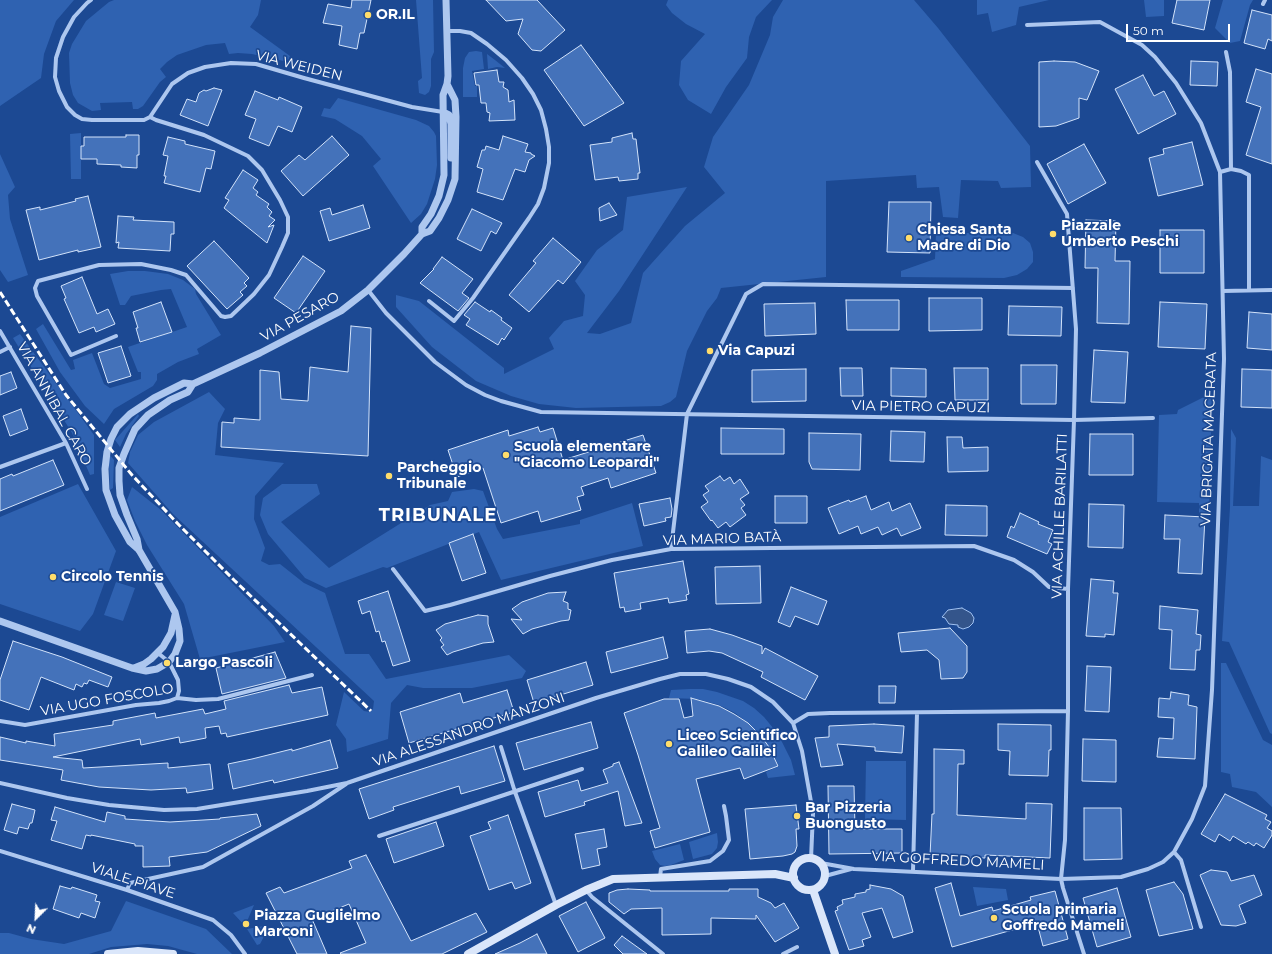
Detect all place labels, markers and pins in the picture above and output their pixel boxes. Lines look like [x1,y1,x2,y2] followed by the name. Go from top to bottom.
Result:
[376,7,415,23] place label: OR.IL
[363,10,373,20] marker: OR.IL
[1061,218,1179,250] place label: Piazzale Umberto Peschi
[917,222,1012,254] place label: Chiesa Santa Madre di Dio
[1048,229,1058,239] marker: Piazzale Umberto Peschi
[904,233,914,243] marker: Chiesa Santa Madre di Dio
[718,343,795,359] place label: Via Capuzi
[705,346,715,356] marker: Via Capuzi
[514,439,659,472] place label: Scuola elementare "Giacomo Leopardi"
[501,450,511,460] marker: Scuola elementare "Giacomo Leopardi"
[397,460,481,492] place label: Parcheggio Tribunale
[384,471,394,481] marker: Parcheggio Tribunale
[61,569,164,585] place label: Circolo Tennis
[48,572,58,582] marker: Circolo Tennis
[175,655,273,671] place label: Largo Pascoli
[162,658,172,668] marker: Largo Pascoli
[677,728,797,760] place label: Liceo Scientifico Galileo Galilei
[664,739,674,749] marker: Liceo Scientifico Galileo Galilei
[805,800,892,832] place label: Bar Pizzeria Buongusto
[792,811,802,821] marker: Bar Pizzeria Buongusto
[1002,902,1124,934] place label: Scuola primaria Goffredo Mameli
[254,908,381,940] place label: Piazza Guglielmo Marconi
[989,913,999,923] marker: Scuola primaria Goffredo Mameli
[241,919,251,929] marker: Piazza Guglielmo Marconi

